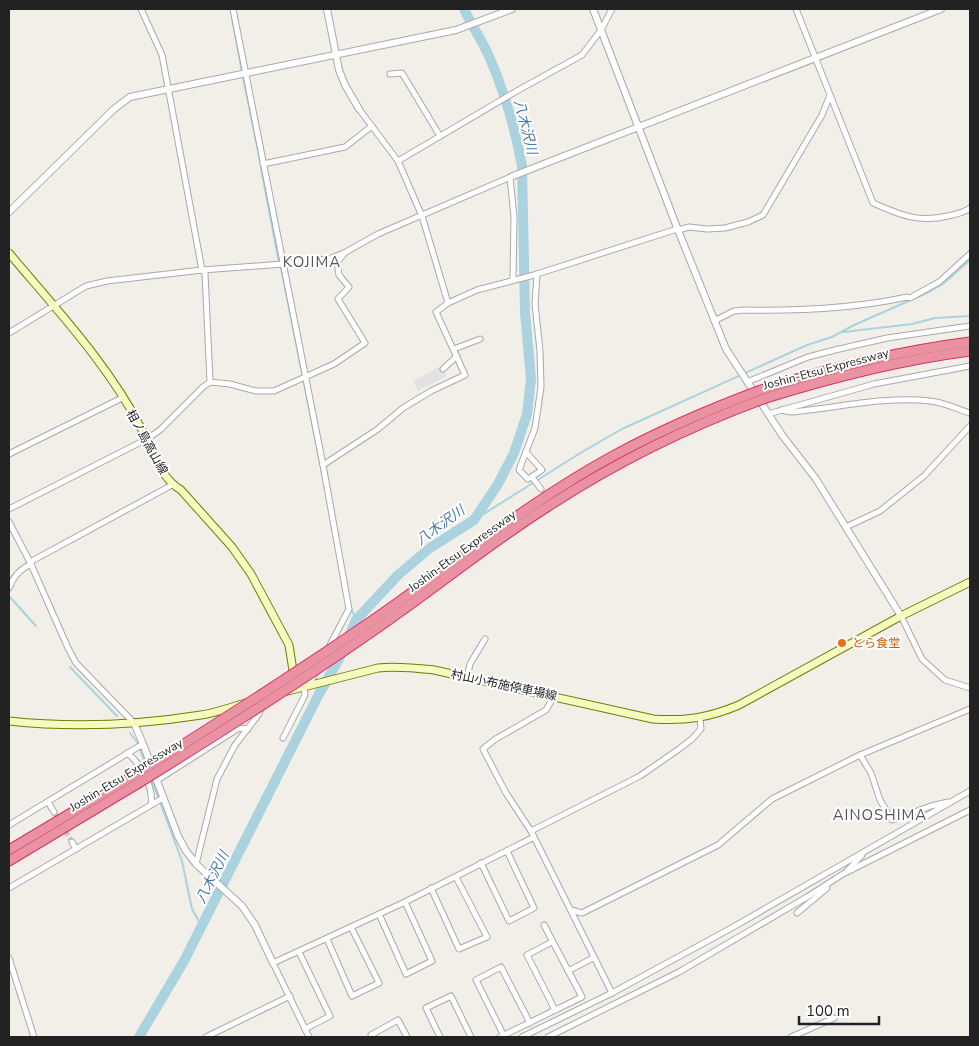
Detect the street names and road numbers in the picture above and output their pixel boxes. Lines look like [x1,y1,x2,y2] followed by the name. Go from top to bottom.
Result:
[761,344,891,394] street label: Joshin-Etsu Expressway
[123,407,171,477] street label: 相ノ島高山線
[404,506,520,596] street label: Joshin-Etsu Expressway
[450,666,558,704] street label: 村山小布施停車場線
[66,734,186,816] street label: Joshin-Etsu Expressway

